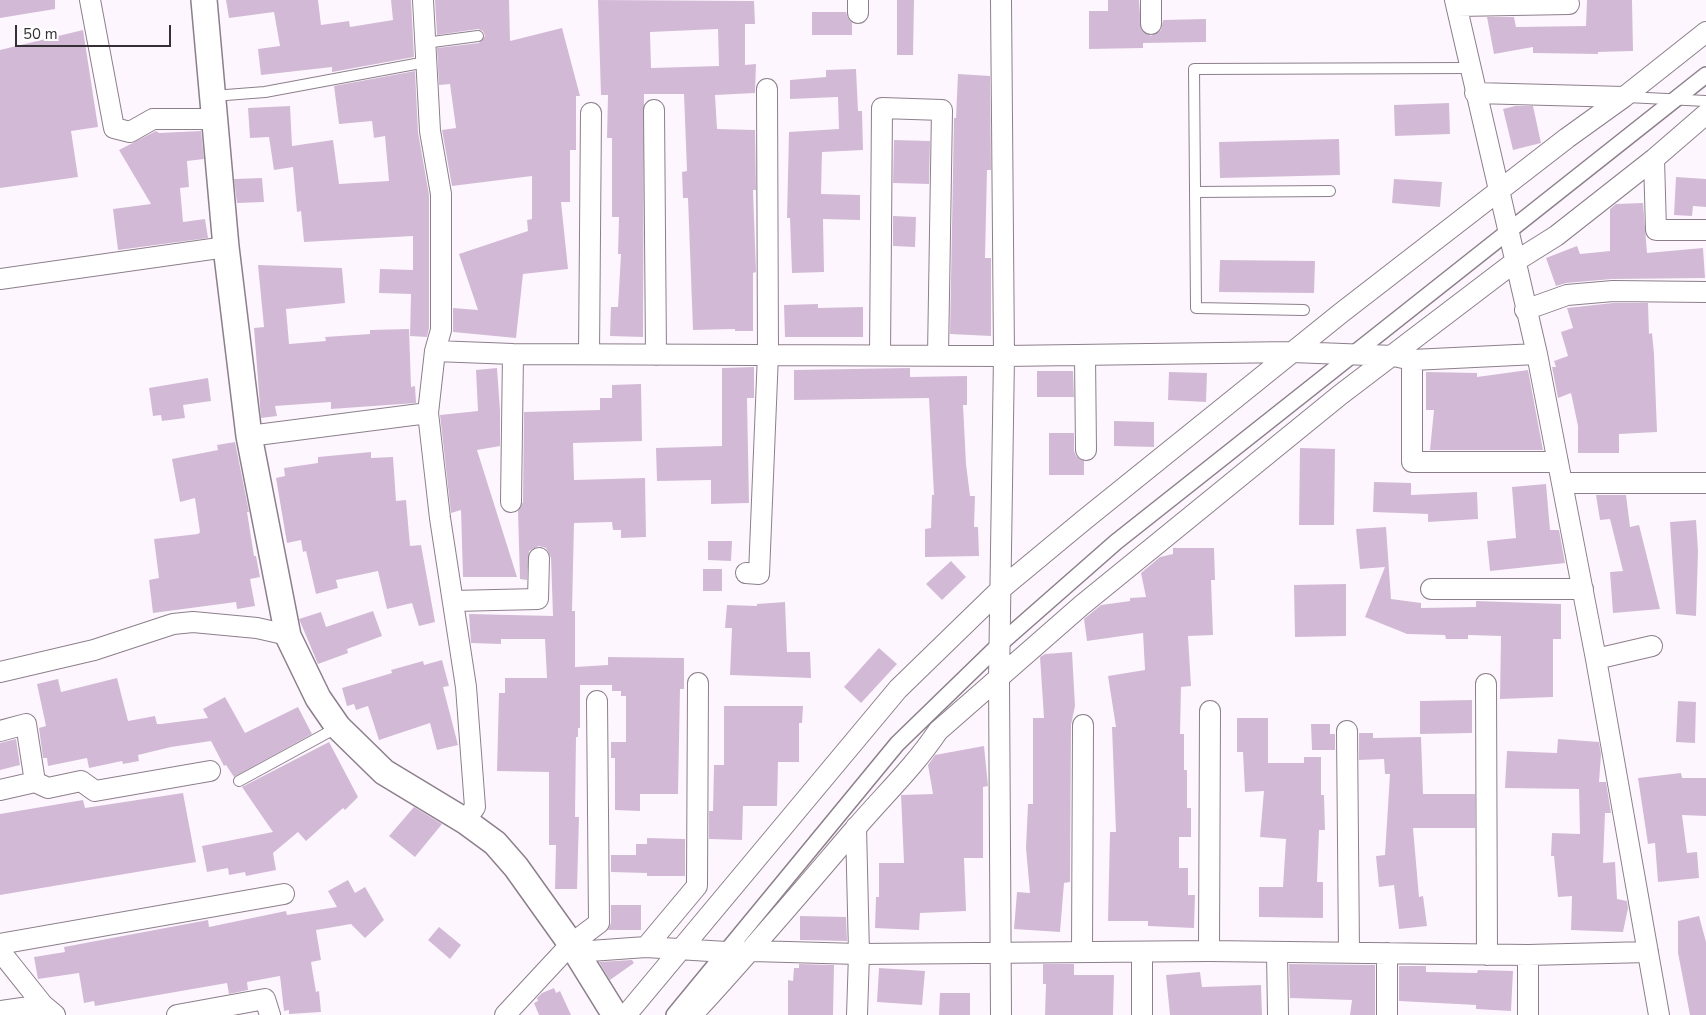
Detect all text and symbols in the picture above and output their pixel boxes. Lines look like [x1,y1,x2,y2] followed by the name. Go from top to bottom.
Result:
[18,15,174,47] scale bar
[23,24,58,44] text: 50 m

